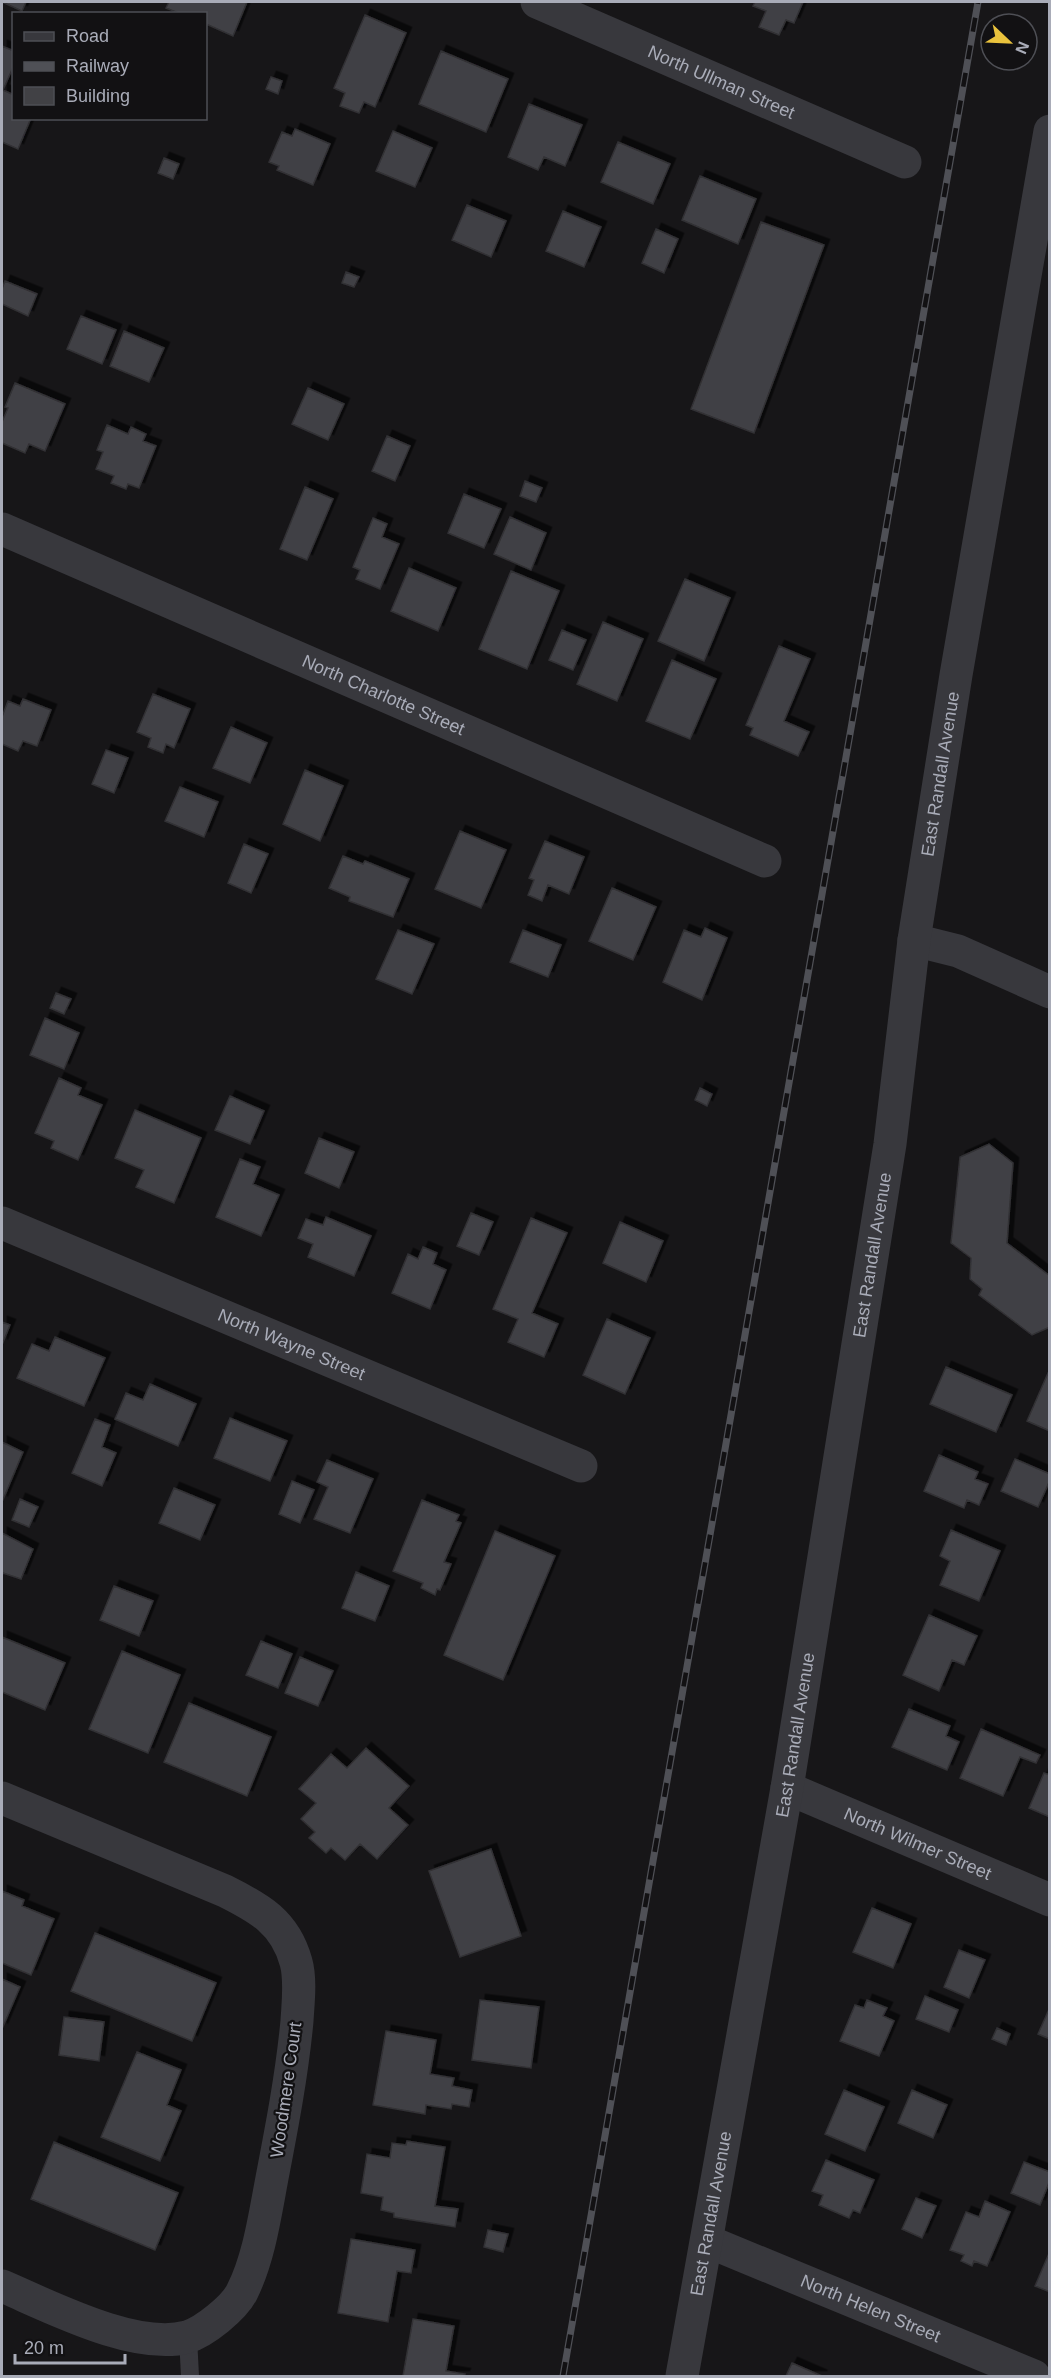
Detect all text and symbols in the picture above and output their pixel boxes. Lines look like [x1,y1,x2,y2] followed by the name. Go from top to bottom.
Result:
[12,12,207,120] legend
[979,12,1039,72] north arrow
[66,26,109,46] text: Road
[1012,39,1032,56] text: N
[645,41,798,123] street label: North Ullman Street
[66,56,129,76] text: Railway
[66,86,130,106] text: Building
[299,651,468,739] street label: North Charlotte Street
[917,690,963,858] street label: East Randall Avenue
[849,1171,895,1339] street label: East Randall Avenue
[215,1305,368,1384] street label: North Wayne Street
[772,1651,819,1819] street label: East Randall Avenue
[841,1803,994,1884] street label: North Wilmer Street
[267,2021,305,2159] street label: Woodmere Court
[686,2130,736,2297] street label: East Randall Avenue
[798,2271,943,2346] street label: North Helen Street
[15,2327,124,2365] scale bar
[24,2338,64,2358] text: 20 m

